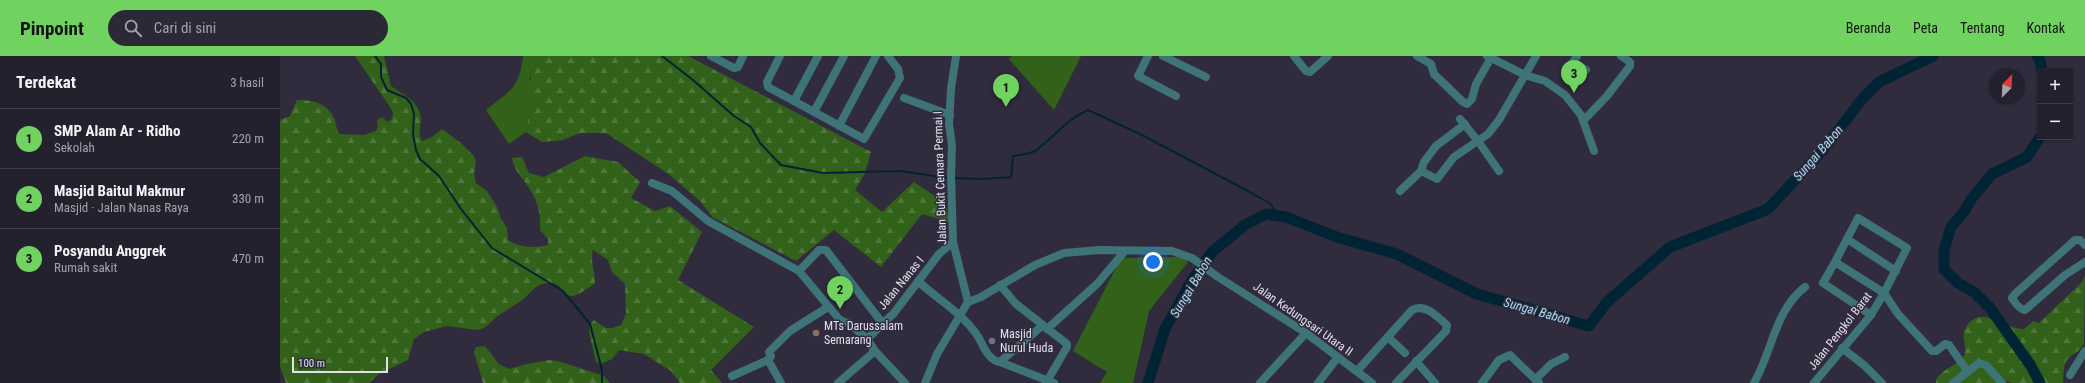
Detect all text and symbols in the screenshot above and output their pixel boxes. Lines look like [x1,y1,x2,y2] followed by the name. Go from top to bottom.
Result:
[108,10,388,46] search box
[20,17,84,40] text: Pinpoint
[122,17,144,39] icon: search
[154,19,216,37] text: Cari di sini
[1846,20,1891,36] text: Beranda
[1913,20,1938,36] text: Peta
[1960,20,2005,36] text: Tentang
[2027,20,2065,36] text: Kontak
[1561,60,1587,93] pin: 3
[1989,68,2025,104] north arrow
[2037,68,2073,140] map controls
[2037,68,2073,104] button: +
[16,72,76,92] text: Terdekat
[993,74,1019,107] pin: 1
[230,75,264,90] text: 3 hasil
[2037,104,2073,140] button: −
[931,111,949,245] street label: Jalan Bukit Cemara Permai I
[54,122,180,140] text: SMP Alam Ar - Ridho
[1790,122,1846,184] water label: Sungai Babon
[26,131,32,146] text: 1
[232,131,264,146] text: 220 m
[54,140,95,155] text: Sekolah
[54,182,185,200] text: Masjid Baitul Makmur
[26,191,32,206] text: 2
[232,191,264,206] text: 330 m
[54,200,189,215] text: Masjid · Jalan Nanas Raya
[54,242,166,260] text: Posyandu Anggrek
[26,251,32,266] text: 3
[232,251,264,266] text: 470 m
[1143,252,1163,272] your location
[875,253,927,313] street label: Jalan Nanas I
[1167,254,1215,320] water label: Sungai Babon
[54,260,117,275] text: Rumah sakit
[827,276,853,309] pin: 2
[1250,279,1356,359] street label: Jalan Kedungsari Utara II
[1805,289,1875,373] street label: Jalan Pengkol Barat
[1502,294,1572,328] water label: Sungai Babon
[824,319,903,347] place label: MTs Darussalam Semarang
[1000,327,1053,355] place label: Masjid Nurul Huda
[811,328,821,338] marker: MTs Darussalam Semarang
[987,336,997,346] marker: Masjid Nurul Huda
[292,355,388,374] scale bar
[298,357,325,370] text: 100 m

